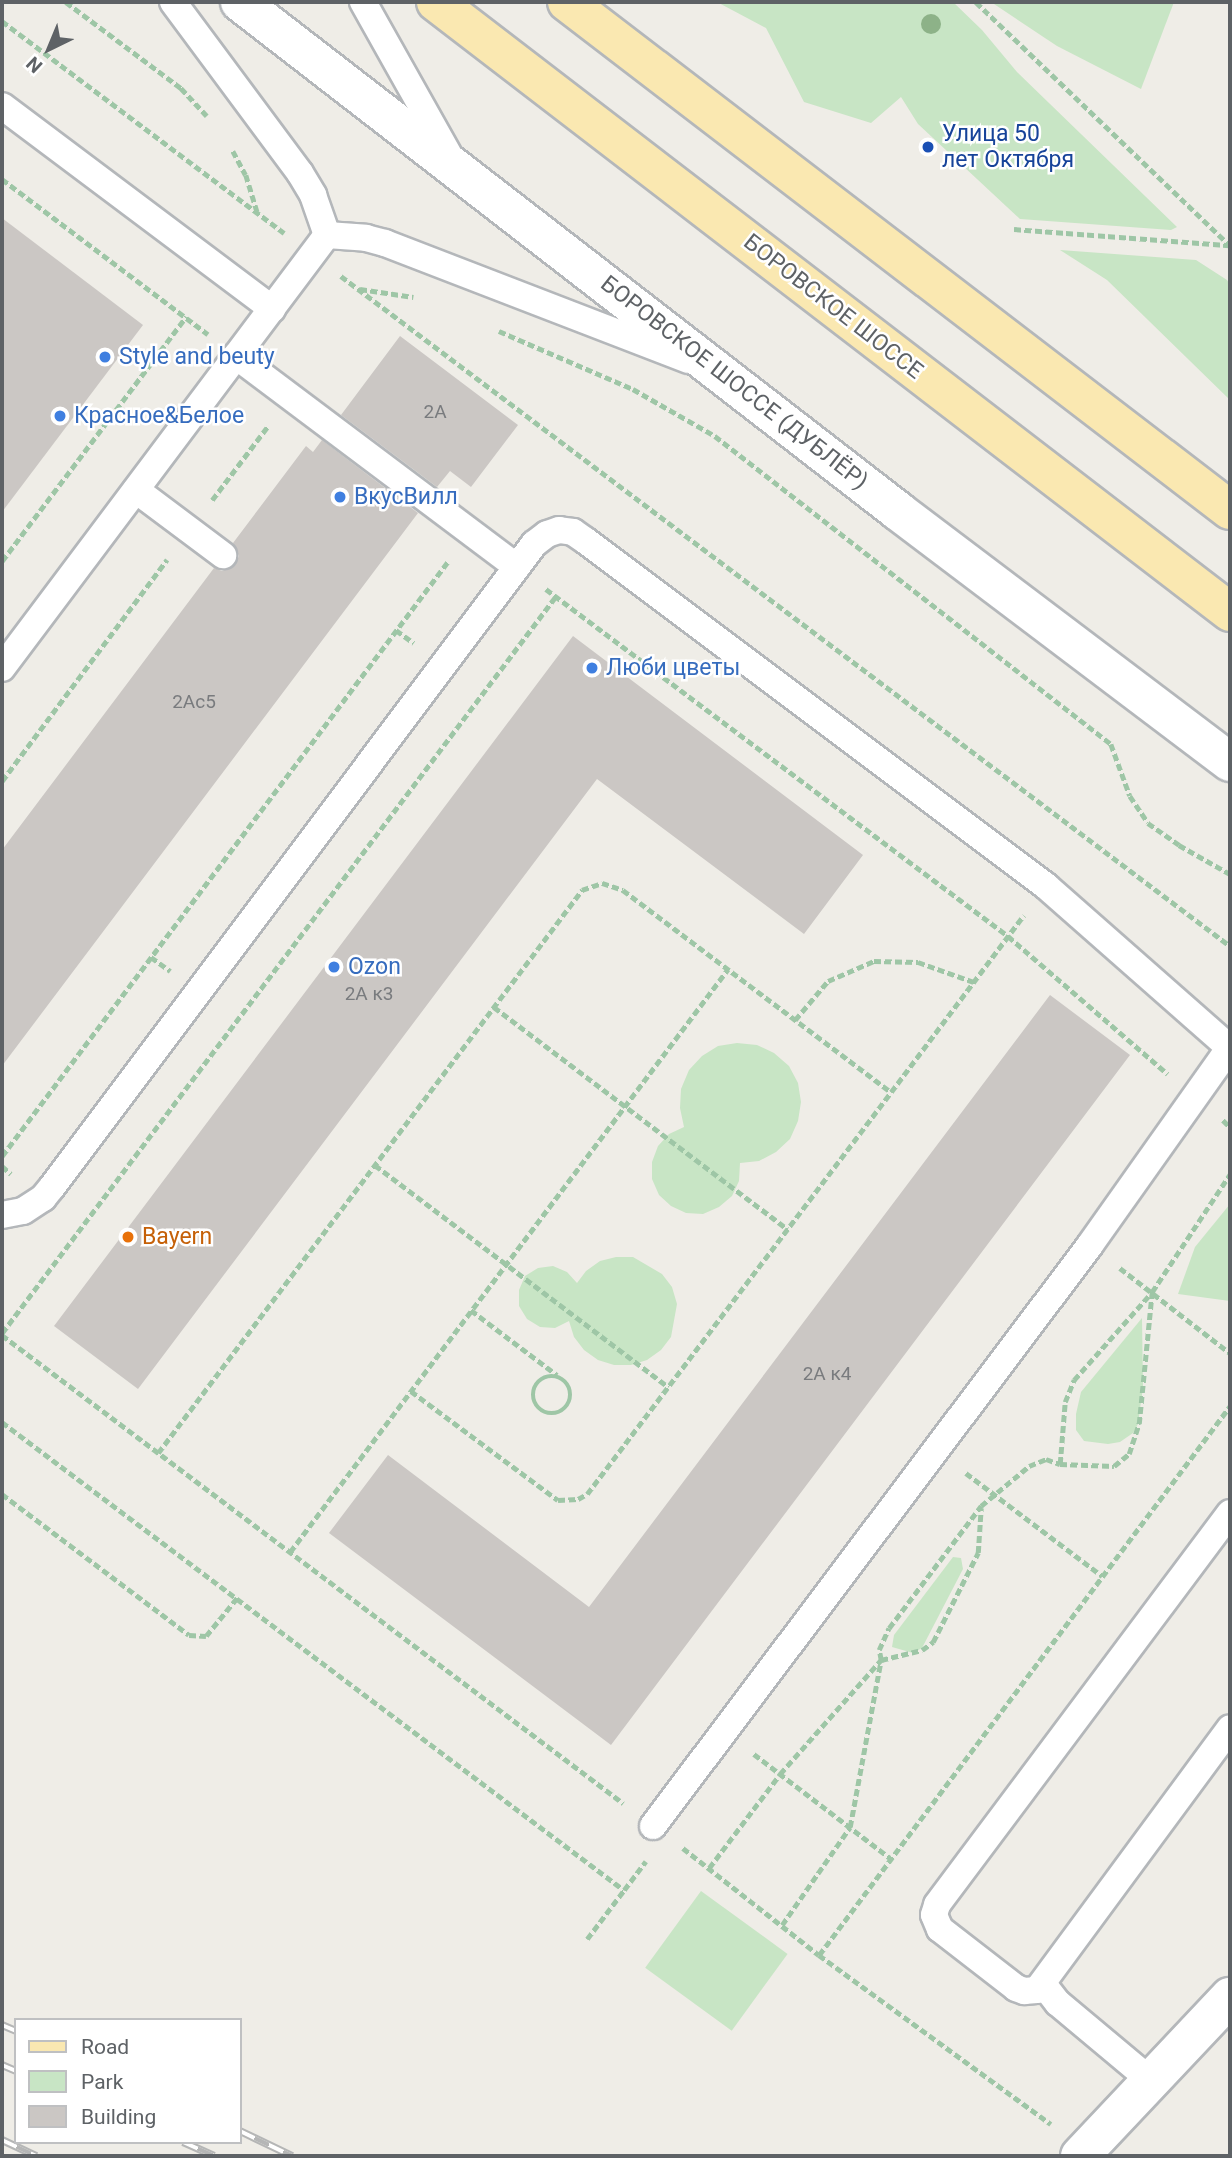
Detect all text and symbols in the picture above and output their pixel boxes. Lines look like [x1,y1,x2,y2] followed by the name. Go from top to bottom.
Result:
[14,14,84,84] north arrow
[22,52,47,78] text: N
[942,120,1074,174] place label: Улица 50 лет Октября
[920,139,936,155] marker: Улица 50 лет Октября
[738,229,928,385] street label: БОРОВСКОЕ ШОССЕ
[595,270,873,496] street label: БОРОВСКОЕ ШОССЕ (ДУБЛЁР)
[119,343,275,371] place label: Style and beuty
[97,349,113,365] marker: Style and beuty
[423,401,447,423] house number: 2А
[74,402,244,430] place label: Красное&Белое
[52,408,68,424] marker: Красное&Белое
[354,483,458,511] place label: ВкусВилл
[332,489,348,505] marker: ВкусВилл
[606,654,740,682] place label: Люби цветы
[584,660,600,676] marker: Люби цветы
[172,691,216,713] house number: 2Ас5
[348,953,401,981] place label: Ozon
[326,959,342,975] marker: Ozon
[345,983,393,1005] house number: 2А к3
[142,1223,212,1251] place label: Bayern
[120,1229,136,1245] marker: Bayern
[803,1363,851,1385] house number: 2А к4
[14,2018,242,2144] legend
[81,2035,129,2059] text: Road
[81,2070,123,2094] text: Park
[81,2105,156,2129] text: Building

